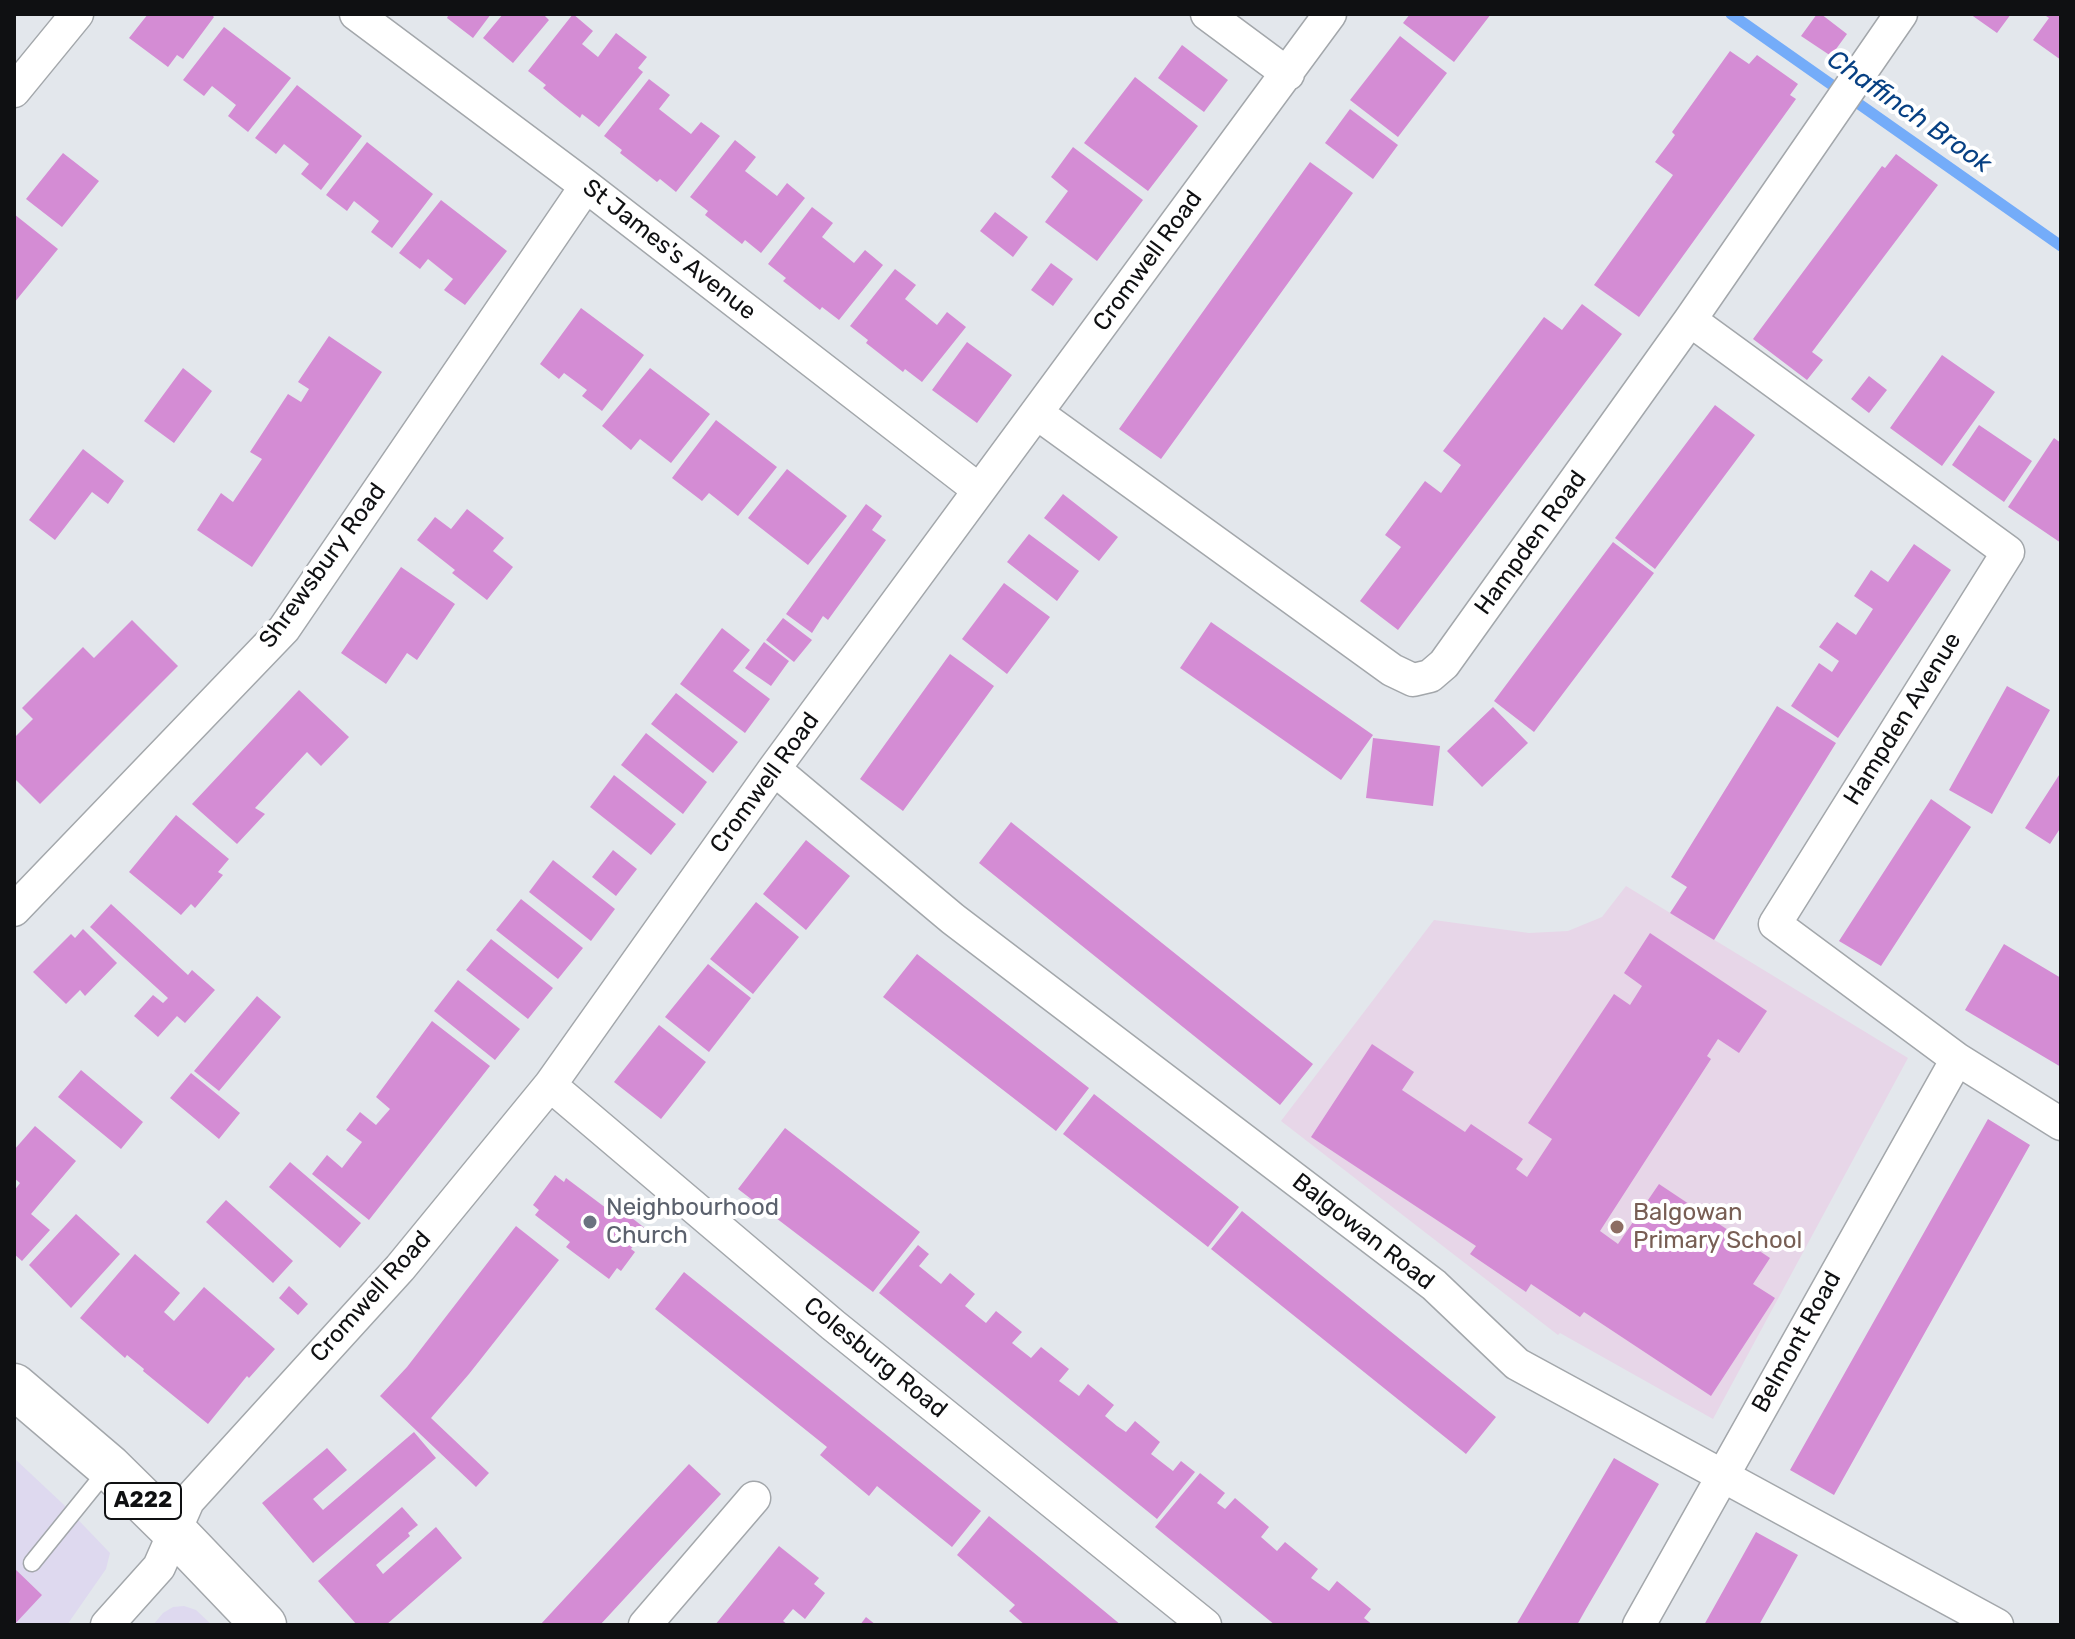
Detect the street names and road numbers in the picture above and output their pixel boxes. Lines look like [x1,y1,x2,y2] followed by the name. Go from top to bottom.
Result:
[577,173,761,327] street label: St James's Avenue
[1087,185,1209,337] street label: Cromwell Road
[1469,465,1593,621] street label: Hampden Road
[254,478,392,654] street label: Shrewsbury Road
[1838,627,1968,811] street label: Hampden Avenue
[704,707,826,859] street label: Cromwell Road
[1286,1168,1440,1296] street label: Balgowan Road
[305,1225,437,1369] street label: Cromwell Road
[1746,1266,1848,1418] street label: Belmont Road
[798,1291,952,1425] street label: Colesburg Road
[105,1483,181,1519] road number: A222

